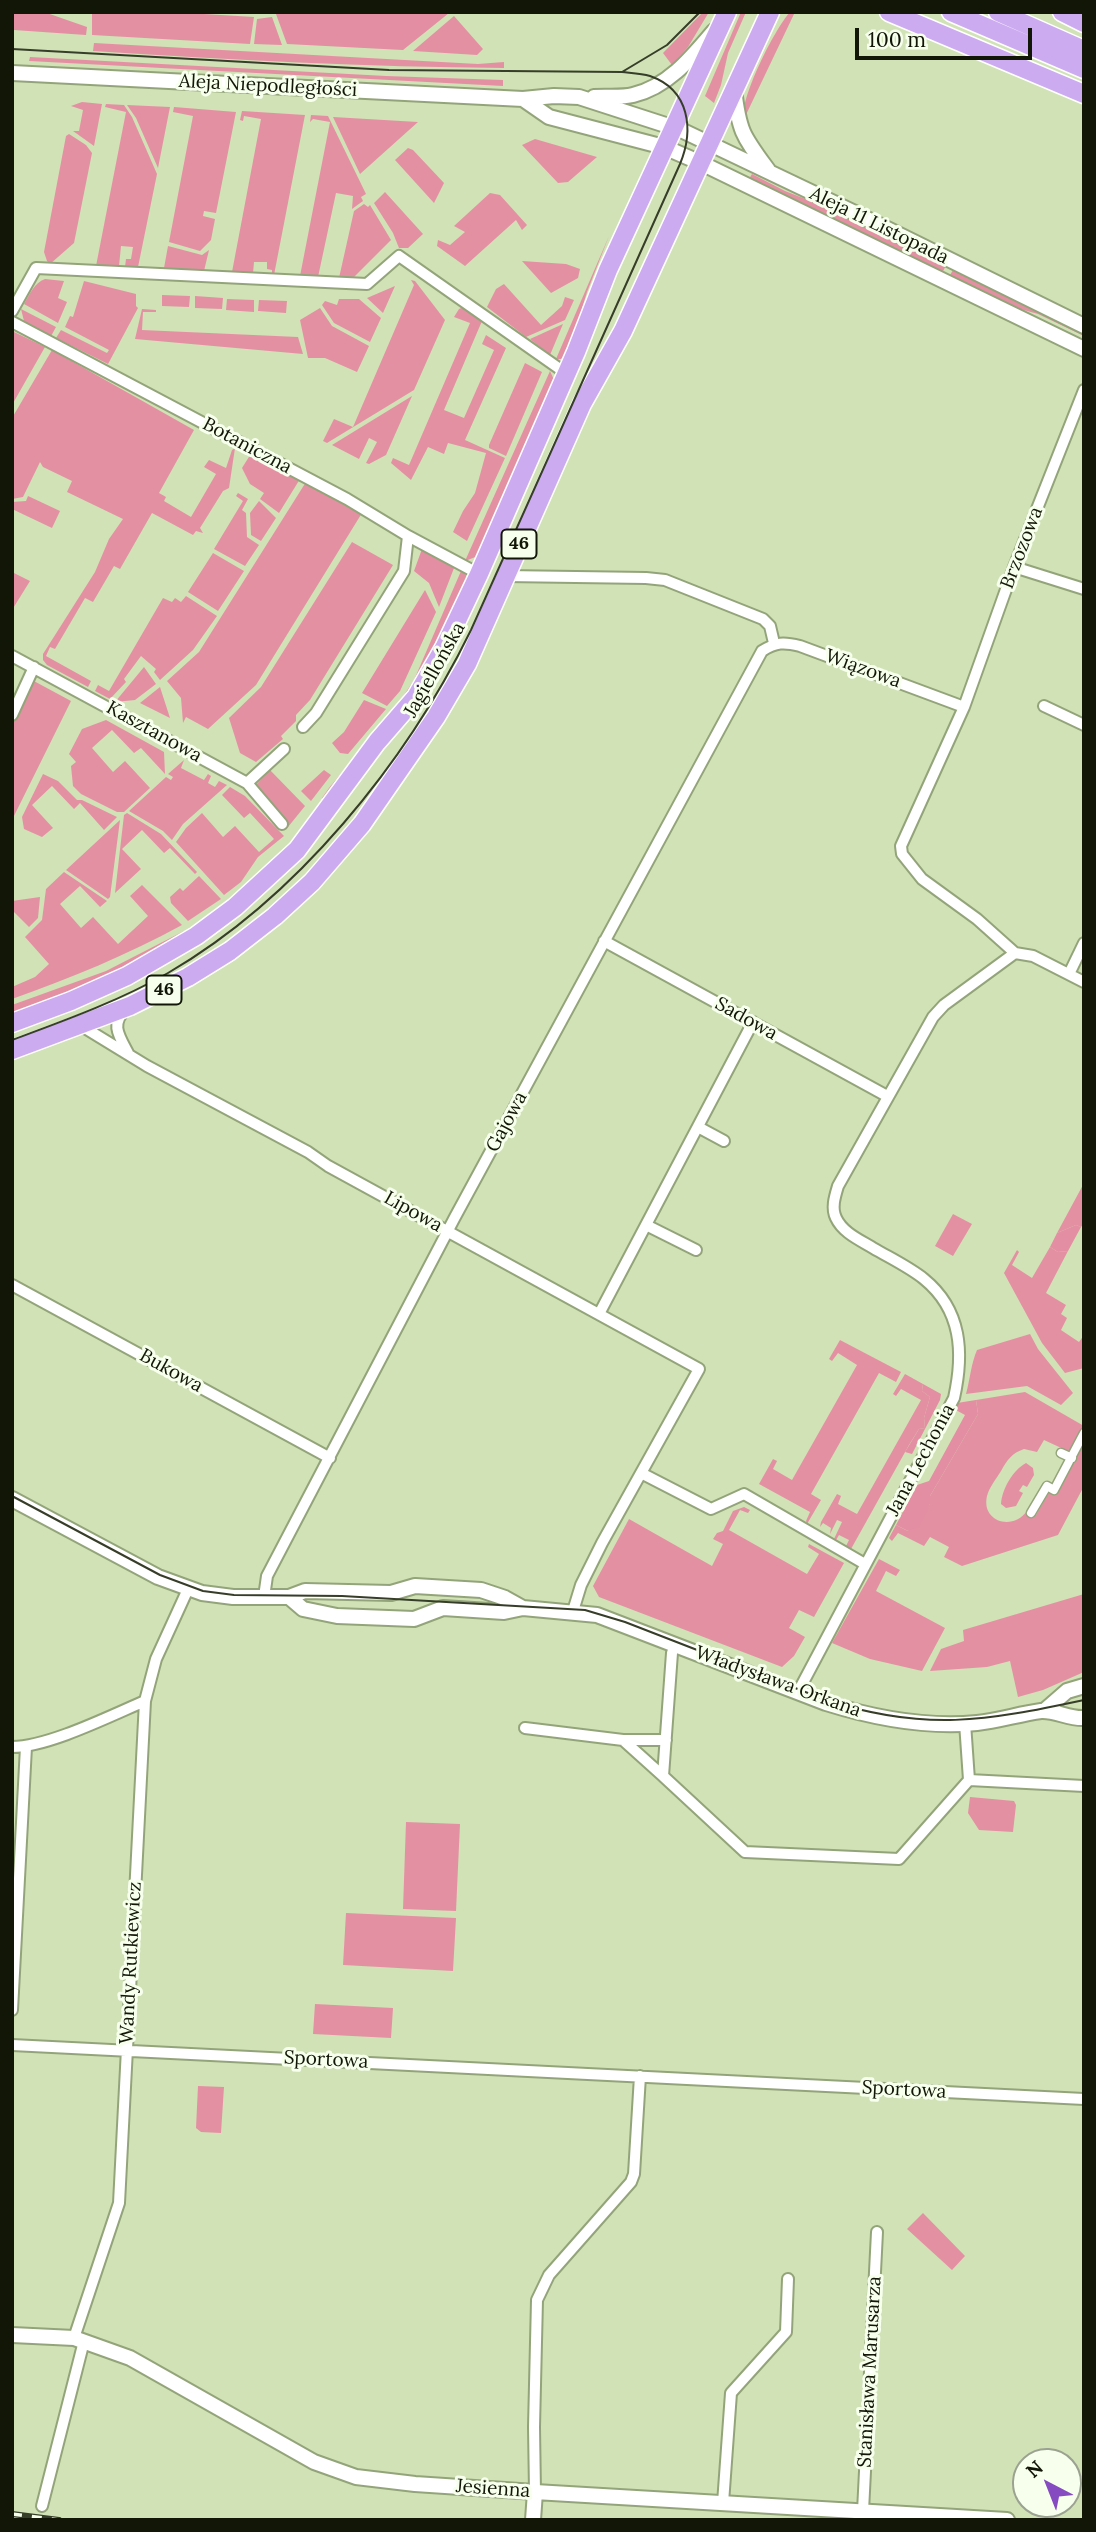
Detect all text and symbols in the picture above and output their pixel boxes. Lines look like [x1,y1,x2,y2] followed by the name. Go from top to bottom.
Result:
[858,14,1035,58] scale bar
[868,26,926,53] text: 100 m
[178,70,358,102] street label: Aleja Niepodległości
[806,182,952,270] street label: Aleja 11 Listopada
[198,413,296,479] street label: Botaniczna
[996,504,1048,592] street label: Brzozowa
[502,530,536,558] road number: 46
[400,619,470,721] street label: Jagiellońska
[822,645,904,693] street label: Wiązowa
[102,696,206,768] street label: Kasztanowa
[146,975,182,1004] road number: 46
[711,993,781,1045] street label: Sadowa
[482,1088,532,1156] street label: Gajowa
[380,1187,446,1237] street label: Lipowa
[135,1344,207,1398] street label: Bukowa
[882,1400,960,1520] street label: Jana Lechonia
[692,1641,864,1723] street label: Władysława Orkana
[115,1881,147,2045] street label: Wandy Rutkiewicz
[283,2046,369,2074] street label: Sportowa
[861,2076,947,2104] street label: Sportowa
[854,2276,886,2468] street label: Stanisława Marusarza
[1012,2448,1082,2518] north arrow
[1021,2455,1048,2483] text: N
[455,2475,531,2503] street label: Jesienna

